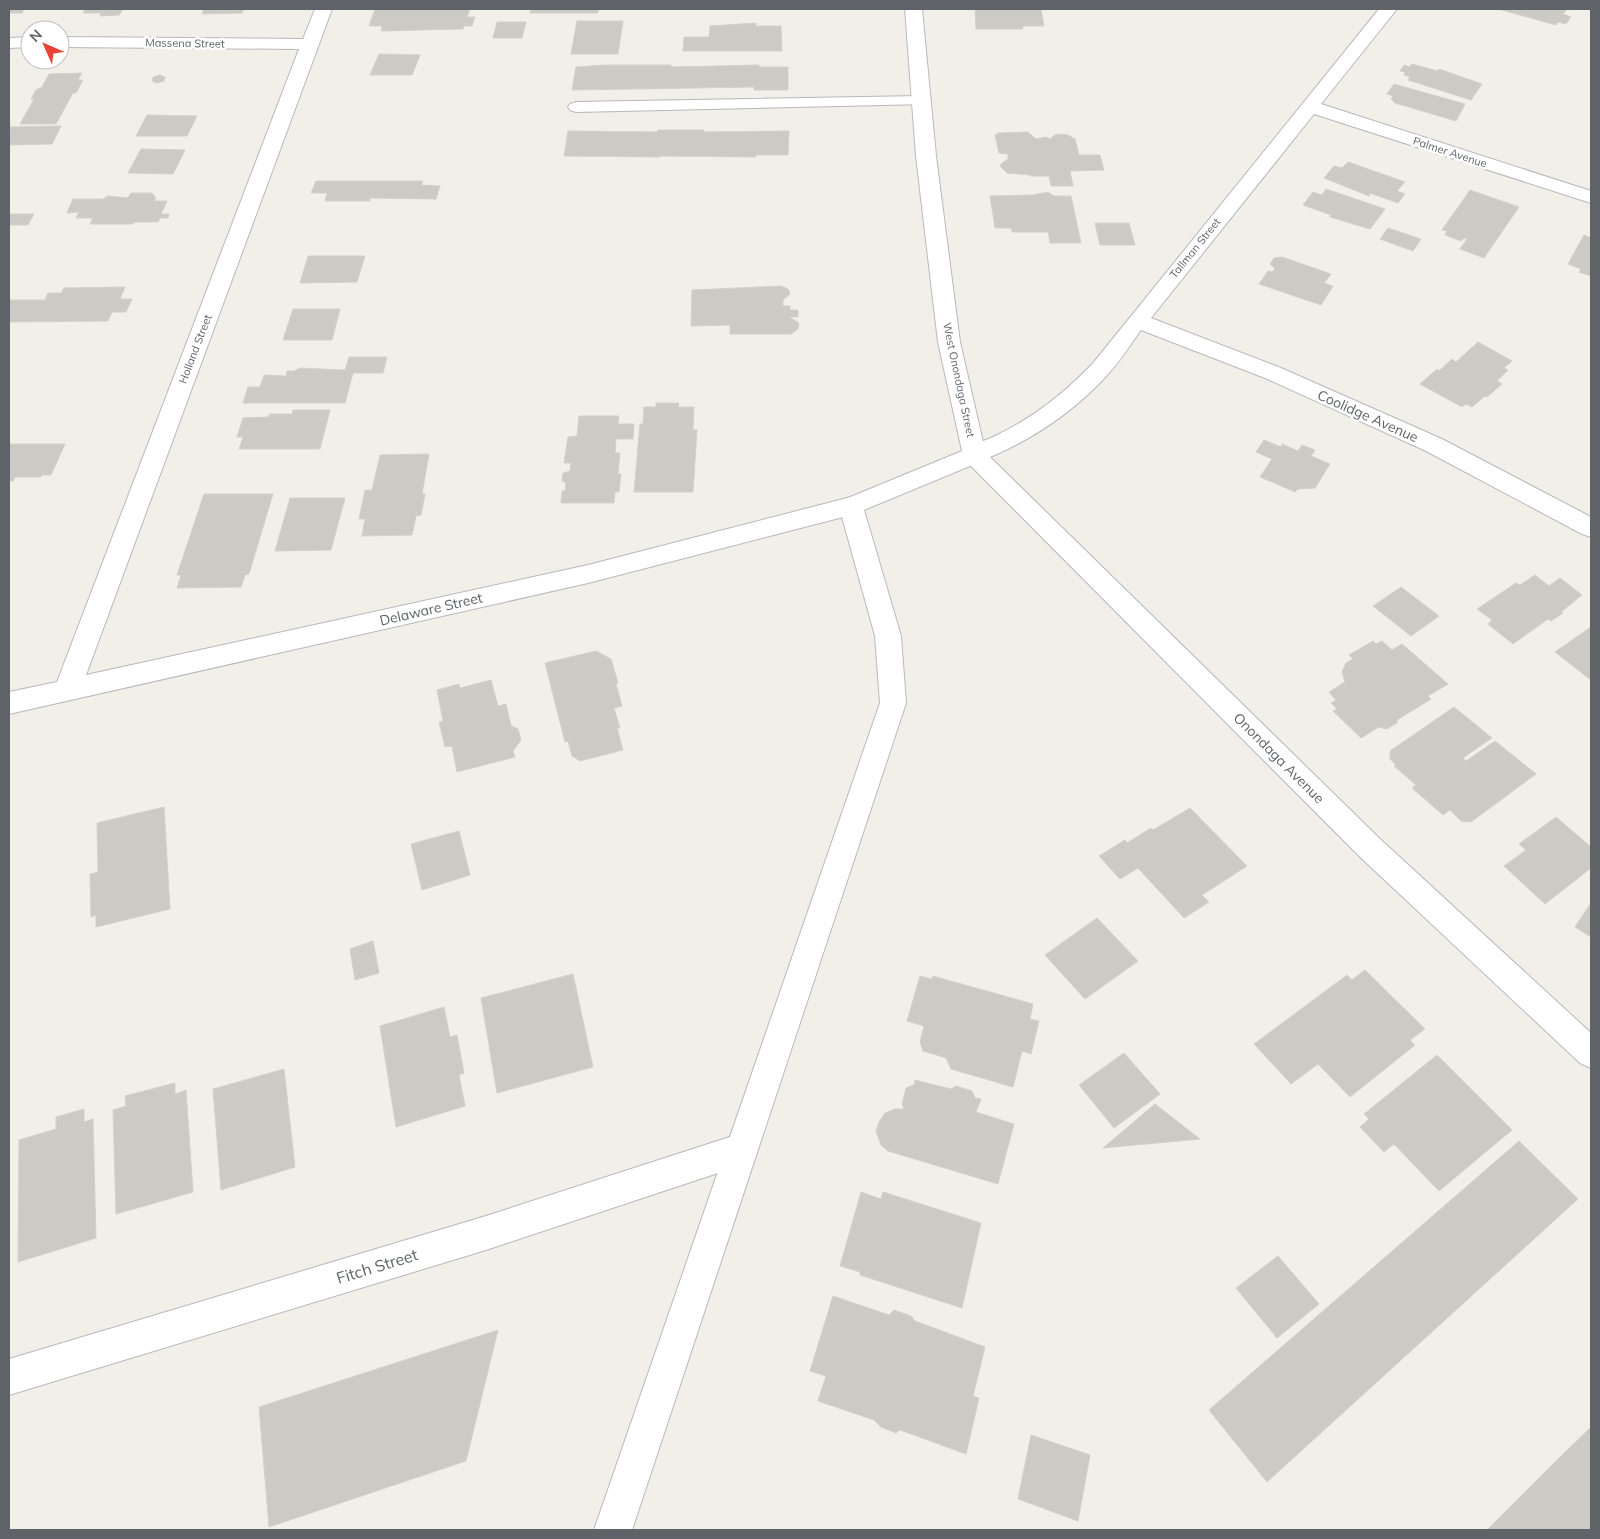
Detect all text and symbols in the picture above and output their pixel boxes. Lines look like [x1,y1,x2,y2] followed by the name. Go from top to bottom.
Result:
[20,20,70,70] north arrow
[26,26,46,46] text: N
[145,35,225,51] street label: Massena Street
[1411,133,1489,171] street label: Palmer Avenue
[1166,215,1224,281] street label: Tallman Street
[175,312,215,386] street label: Holland Street
[940,321,978,439] street label: West Onondaga Street
[1315,386,1421,446] street label: Coolidge Avenue
[378,588,484,630] street label: Delaware Street
[1230,709,1328,807] street label: Onondaga Avenue
[334,1244,420,1288] street label: Fitch Street

